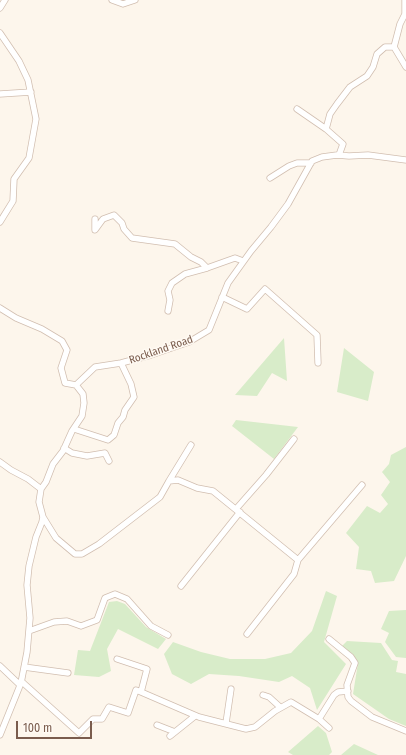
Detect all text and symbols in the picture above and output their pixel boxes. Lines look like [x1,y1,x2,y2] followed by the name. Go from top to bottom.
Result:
[127,333,195,367] street label: Rockland Road
[18,713,94,739] scale bar
[23,721,52,735] text: 100 m

